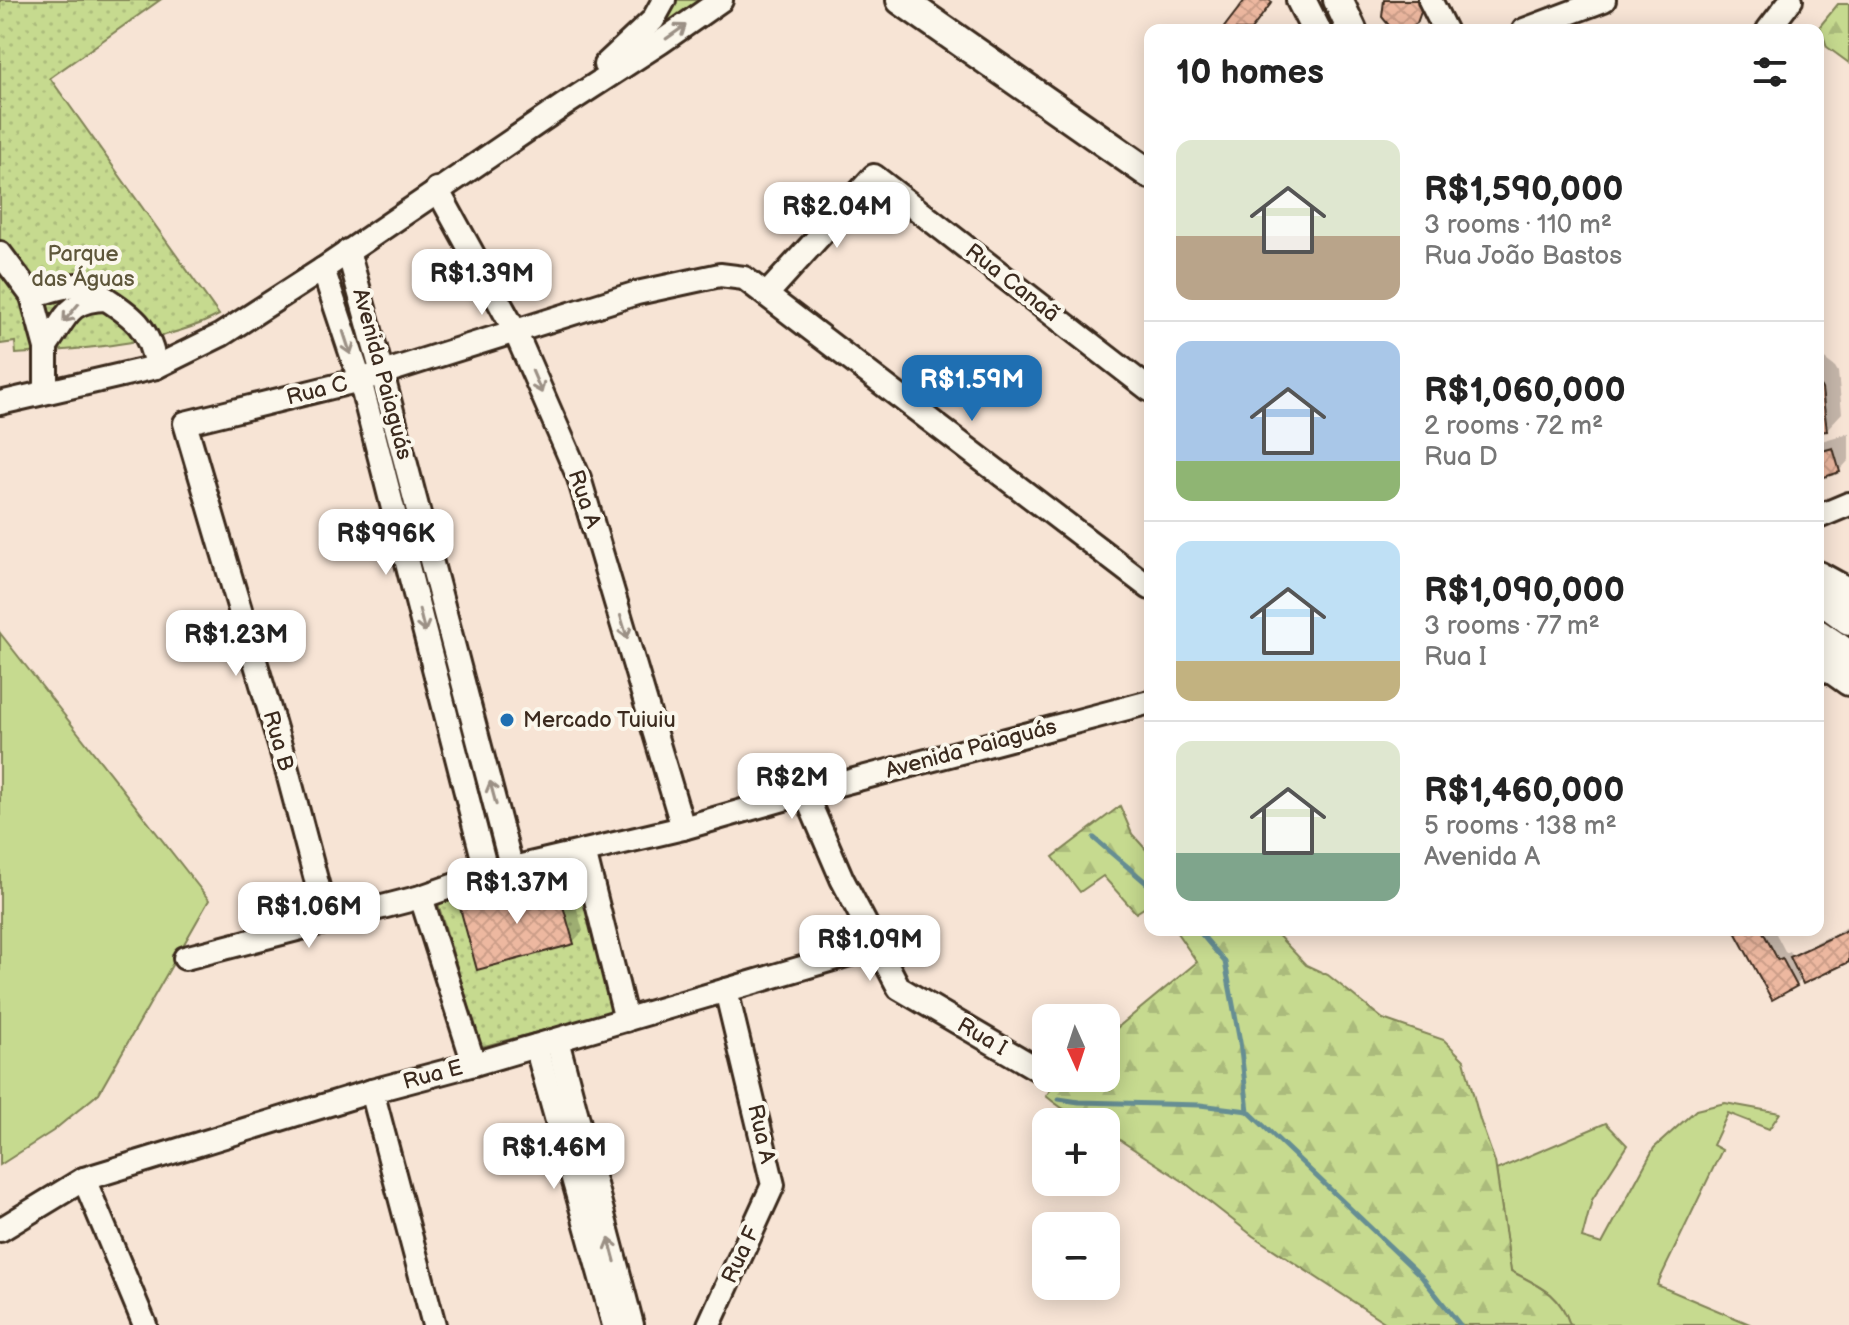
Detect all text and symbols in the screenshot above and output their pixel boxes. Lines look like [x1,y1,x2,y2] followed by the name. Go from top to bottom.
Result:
[665,24,686,41] one-way arrow
[1748,50,1792,94] icon: filters
[1176,52,1324,93] text: 10 homes
[1424,169,1623,210] text: R$1,590,000
[1240,172,1336,268] icon: home
[763,182,911,250] pin: R$2.04M
[782,192,892,223] text: R$2.04M
[1424,210,1612,241] text: 3 rooms · 110 m²
[960,238,1064,328] street label: Rua Canaã
[31,241,135,293] park label: Parque das Águas
[1424,241,1622,272] text: Rua João Bastos
[408,249,556,317] pin: R$1.39M
[430,259,534,290] text: R$1.39M
[346,285,418,463] street label: Avenida Paiaguás
[62,302,81,323] one-way arrow
[341,330,356,355] one-way arrow
[898,355,1046,423] pin: R$1.59M
[920,365,1024,396] text: R$1.59M
[284,370,350,412] street label: Rua C
[531,370,546,394] one-way arrow
[1424,370,1626,411] text: R$1,060,000
[1240,373,1336,469] icon: home
[1424,411,1603,442] text: 2 rooms · 72 m²
[1424,442,1498,473] text: Rua D
[562,466,607,532] street label: Rua A
[321,509,451,577] pin: R$996K
[337,519,435,550] text: R$996K
[1424,570,1625,611] text: R$1,090,000
[1240,573,1336,669] icon: home
[415,607,430,633] one-way arrow
[162,610,310,678] pin: R$1.23M
[1424,611,1600,642] text: 3 rooms · 77 m²
[618,614,632,639] one-way arrow
[184,620,288,651] text: R$1.23M
[1424,642,1487,673] text: Rua I
[523,707,676,734] place label: Mercado Tuiuiu
[257,708,299,774] street label: Rua B
[498,711,516,729] marker: Mercado Tuiuiu
[882,713,1060,785] street label: Avenida Paiaguás
[745,753,839,821] pin: R$2M
[756,763,828,794] text: R$2M
[1424,770,1624,811] text: R$1,460,000
[1240,773,1336,869] icon: home
[484,781,499,807] one-way arrow
[1424,811,1617,842] text: 5 rooms · 138 m²
[1424,842,1540,873] text: Avenida A
[443,858,591,926] pin: R$1.37M
[465,868,569,899] text: R$1.37M
[235,882,383,950] pin: R$1.06M
[256,892,362,923] text: R$1.06M
[796,915,944,983] pin: R$1.09M
[817,925,923,956] text: R$1.09M
[1032,1004,1120,1092] north arrow
[1032,1004,1120,1300] map controls
[952,1012,1012,1062] street label: Rua I
[400,1054,466,1096] street label: Rua E
[741,1102,781,1167] street label: Rua A
[1032,1108,1120,1196] button: +
[480,1123,628,1191] pin: R$1.46M
[501,1133,607,1164] text: R$1.46M
[1032,1212,1120,1300] button: −
[716,1222,766,1288] street label: Rua F
[604,1237,619,1263] one-way arrow

